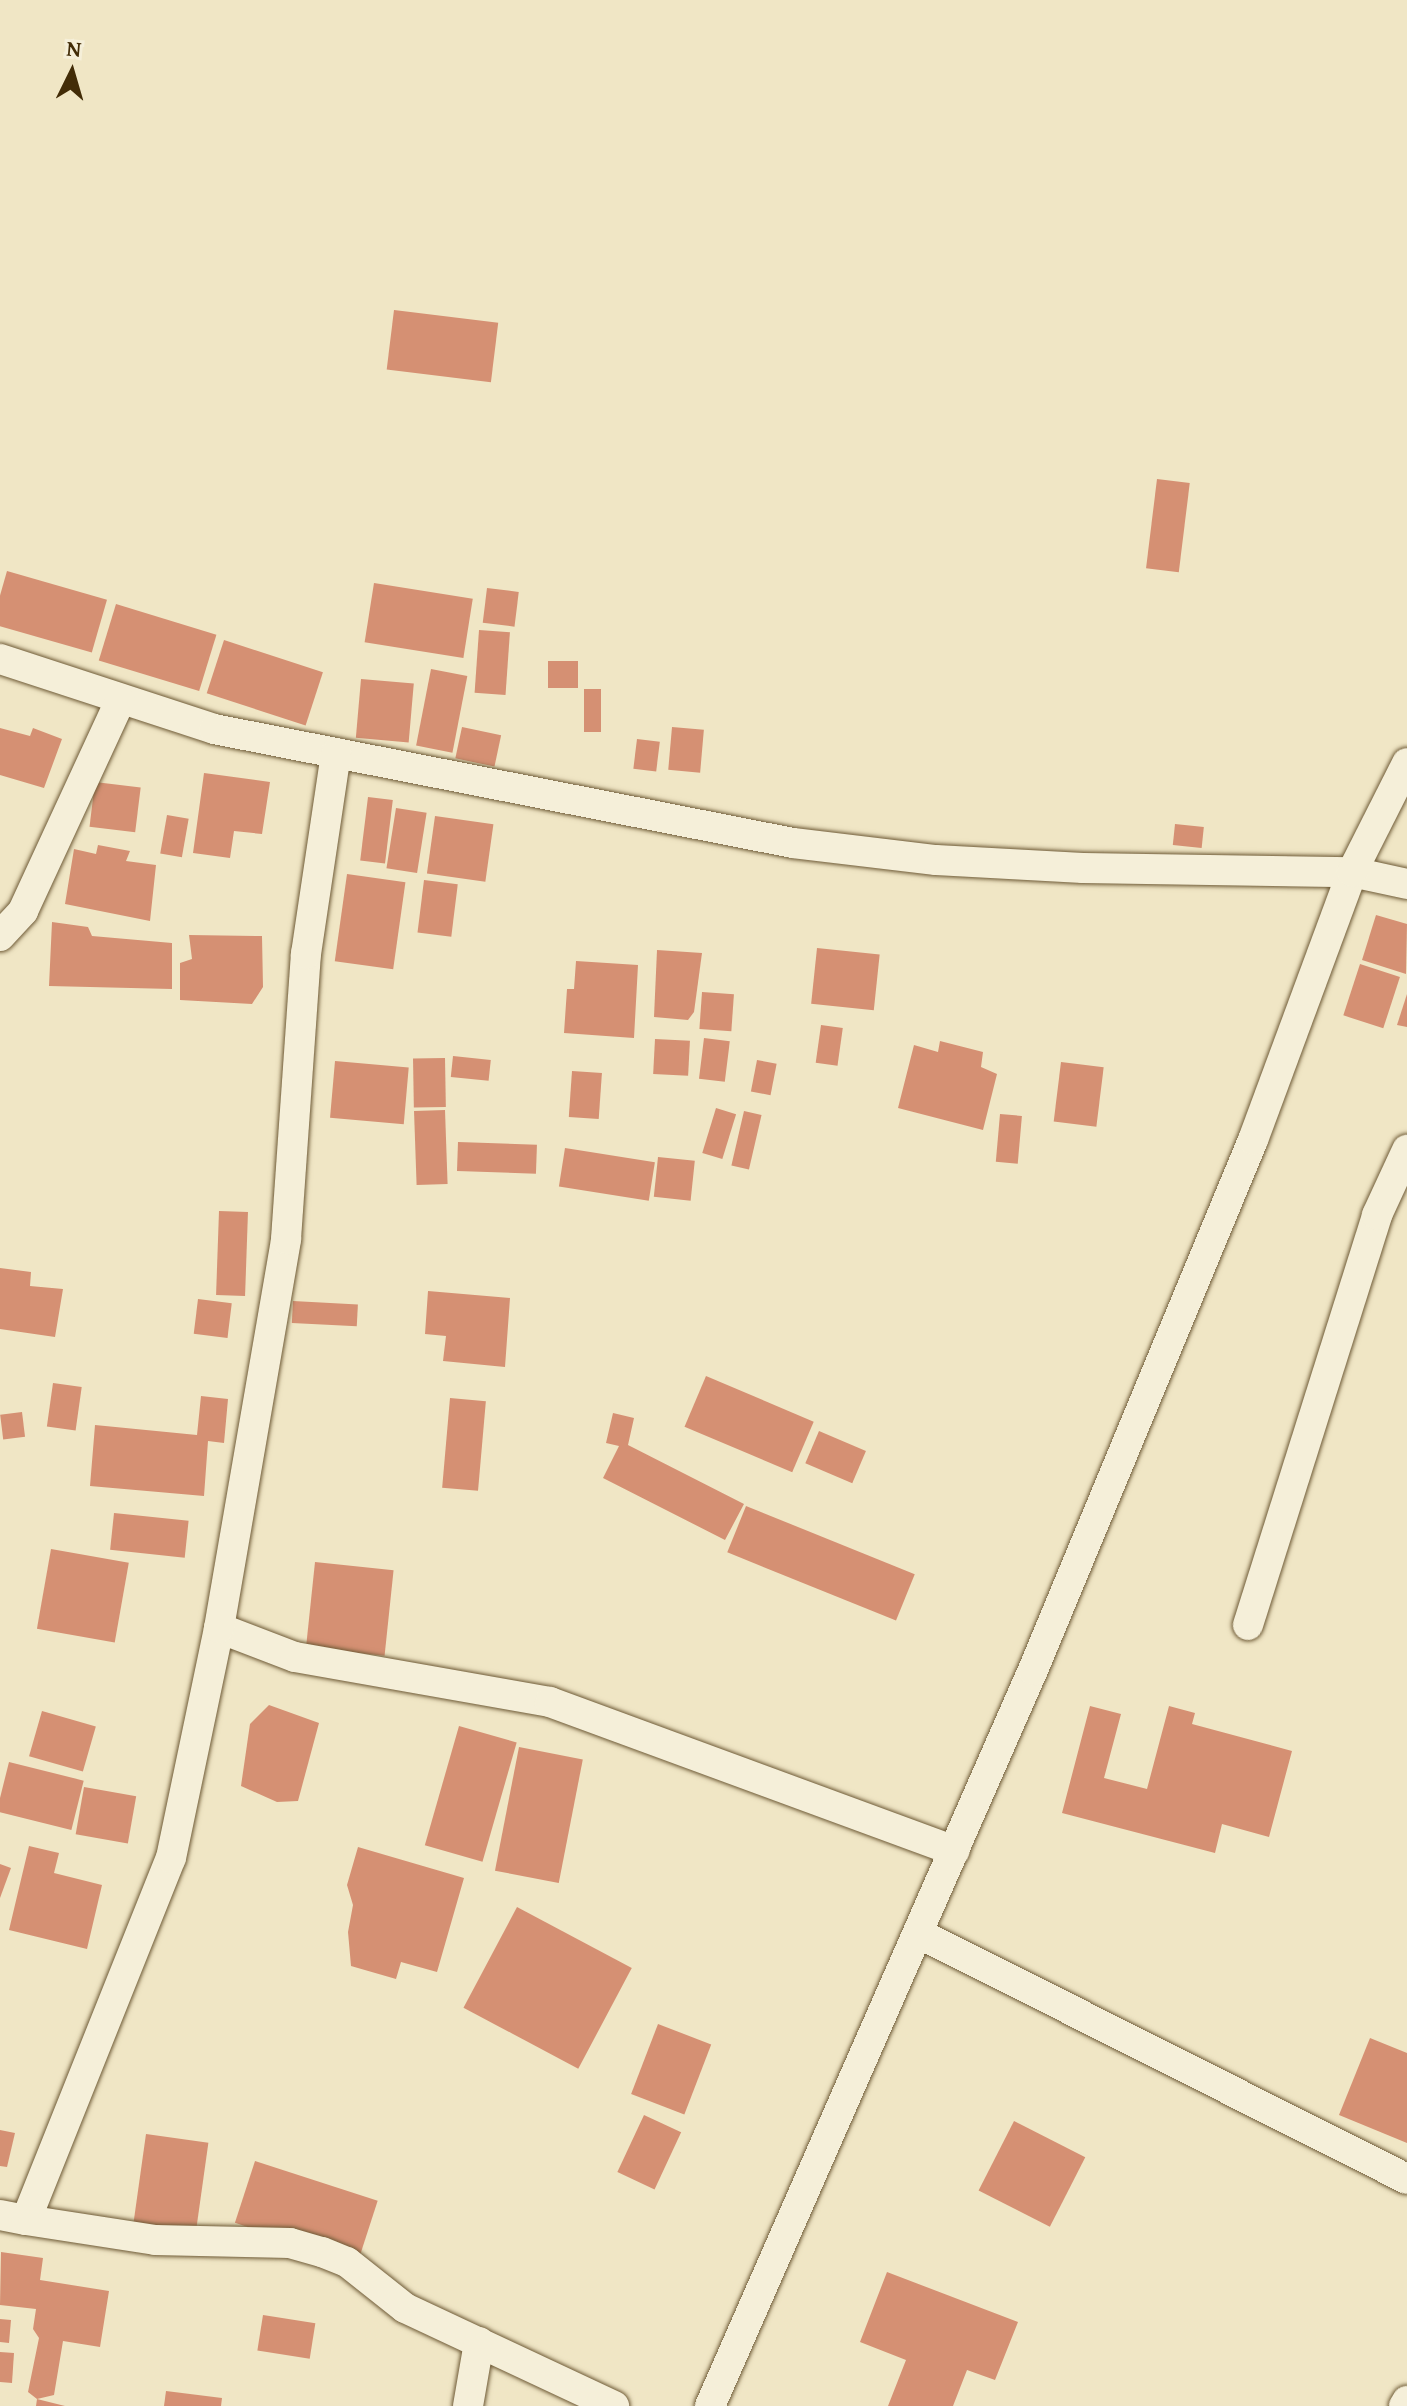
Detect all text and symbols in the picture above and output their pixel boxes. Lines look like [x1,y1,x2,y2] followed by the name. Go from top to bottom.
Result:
[32,32,112,112] north arrow
[65,32,83,65] text: N

